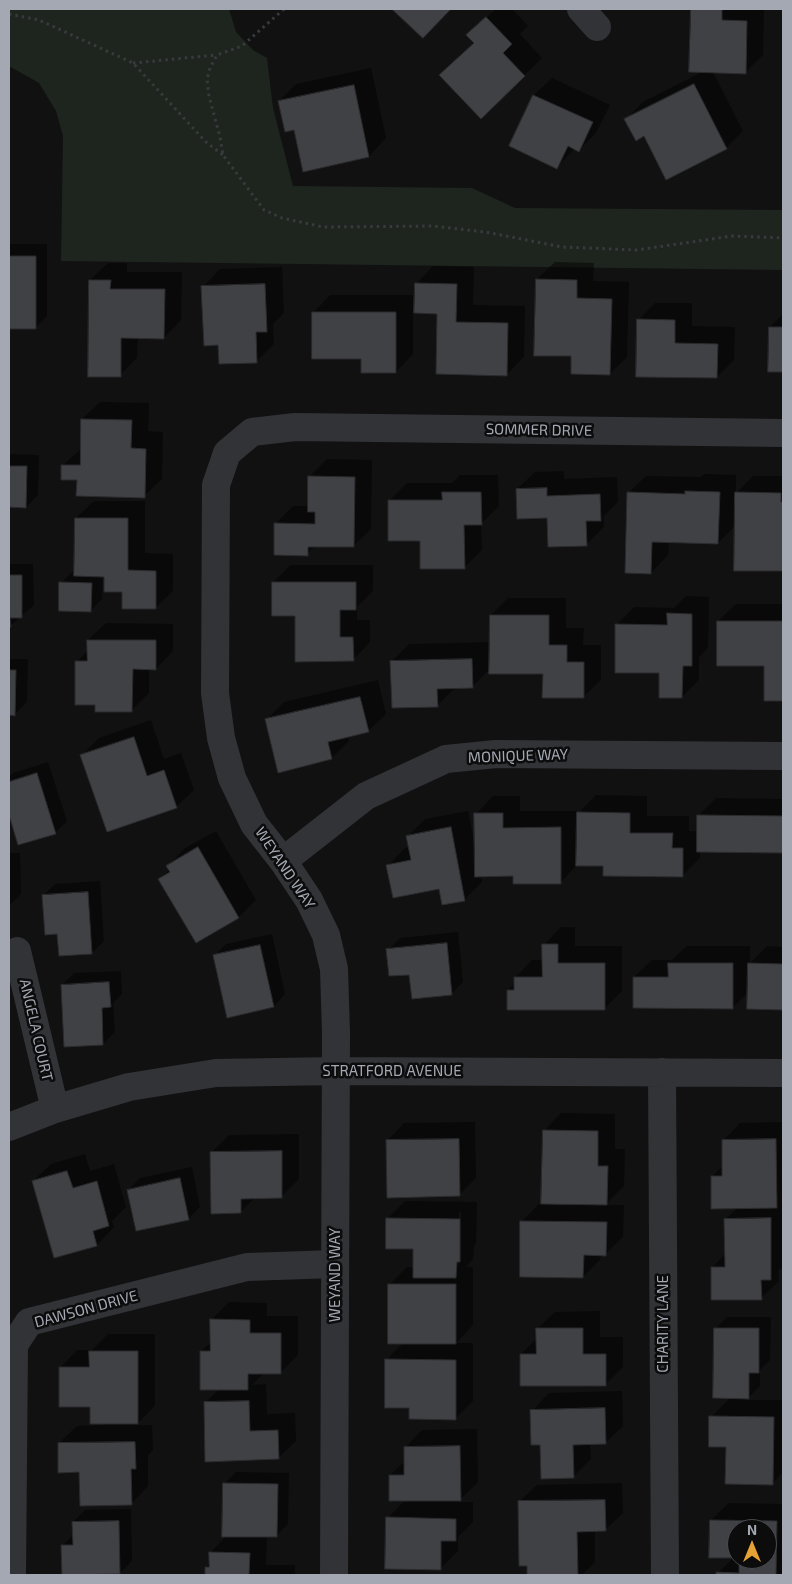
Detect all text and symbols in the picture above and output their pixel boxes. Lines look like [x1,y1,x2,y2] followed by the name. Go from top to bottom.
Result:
[486,420,592,440] street label: SOMMER DRIVE
[468,745,568,767] street label: MONIQUE WAY
[251,824,319,912] street label: WEYAND WAY
[15,977,57,1083] street label: ANGELA COURT
[322,1062,462,1080] street label: STRATFORD AVENUE
[326,1228,344,1322] street label: WEYAND WAY
[654,1275,672,1373] street label: CHARITY LANE
[32,1287,140,1331] street label: DAWSON DRIVE
[727,1519,777,1569] north arrow
[747,1521,757,1538] text: N

